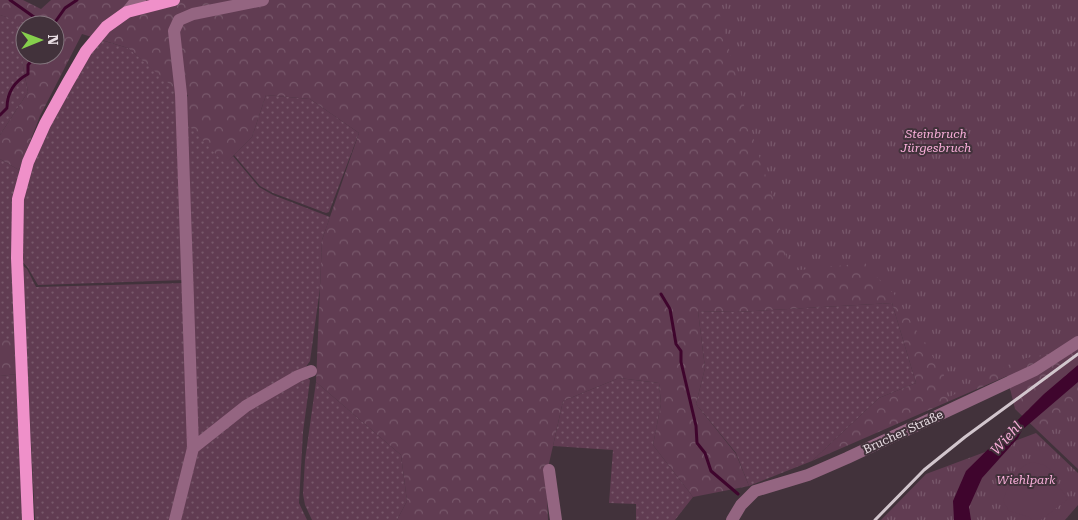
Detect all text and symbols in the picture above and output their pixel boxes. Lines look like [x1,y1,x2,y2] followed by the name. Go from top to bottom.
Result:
[15,15,65,65] north arrow
[45,34,61,46] text: N
[900,127,971,155] park label: Steinbruch Jürgesbruch
[861,407,946,457] street label: Brucher Straße
[987,418,1025,458] water label: Wiehl
[996,473,1056,487] park label: Wiehlpark

